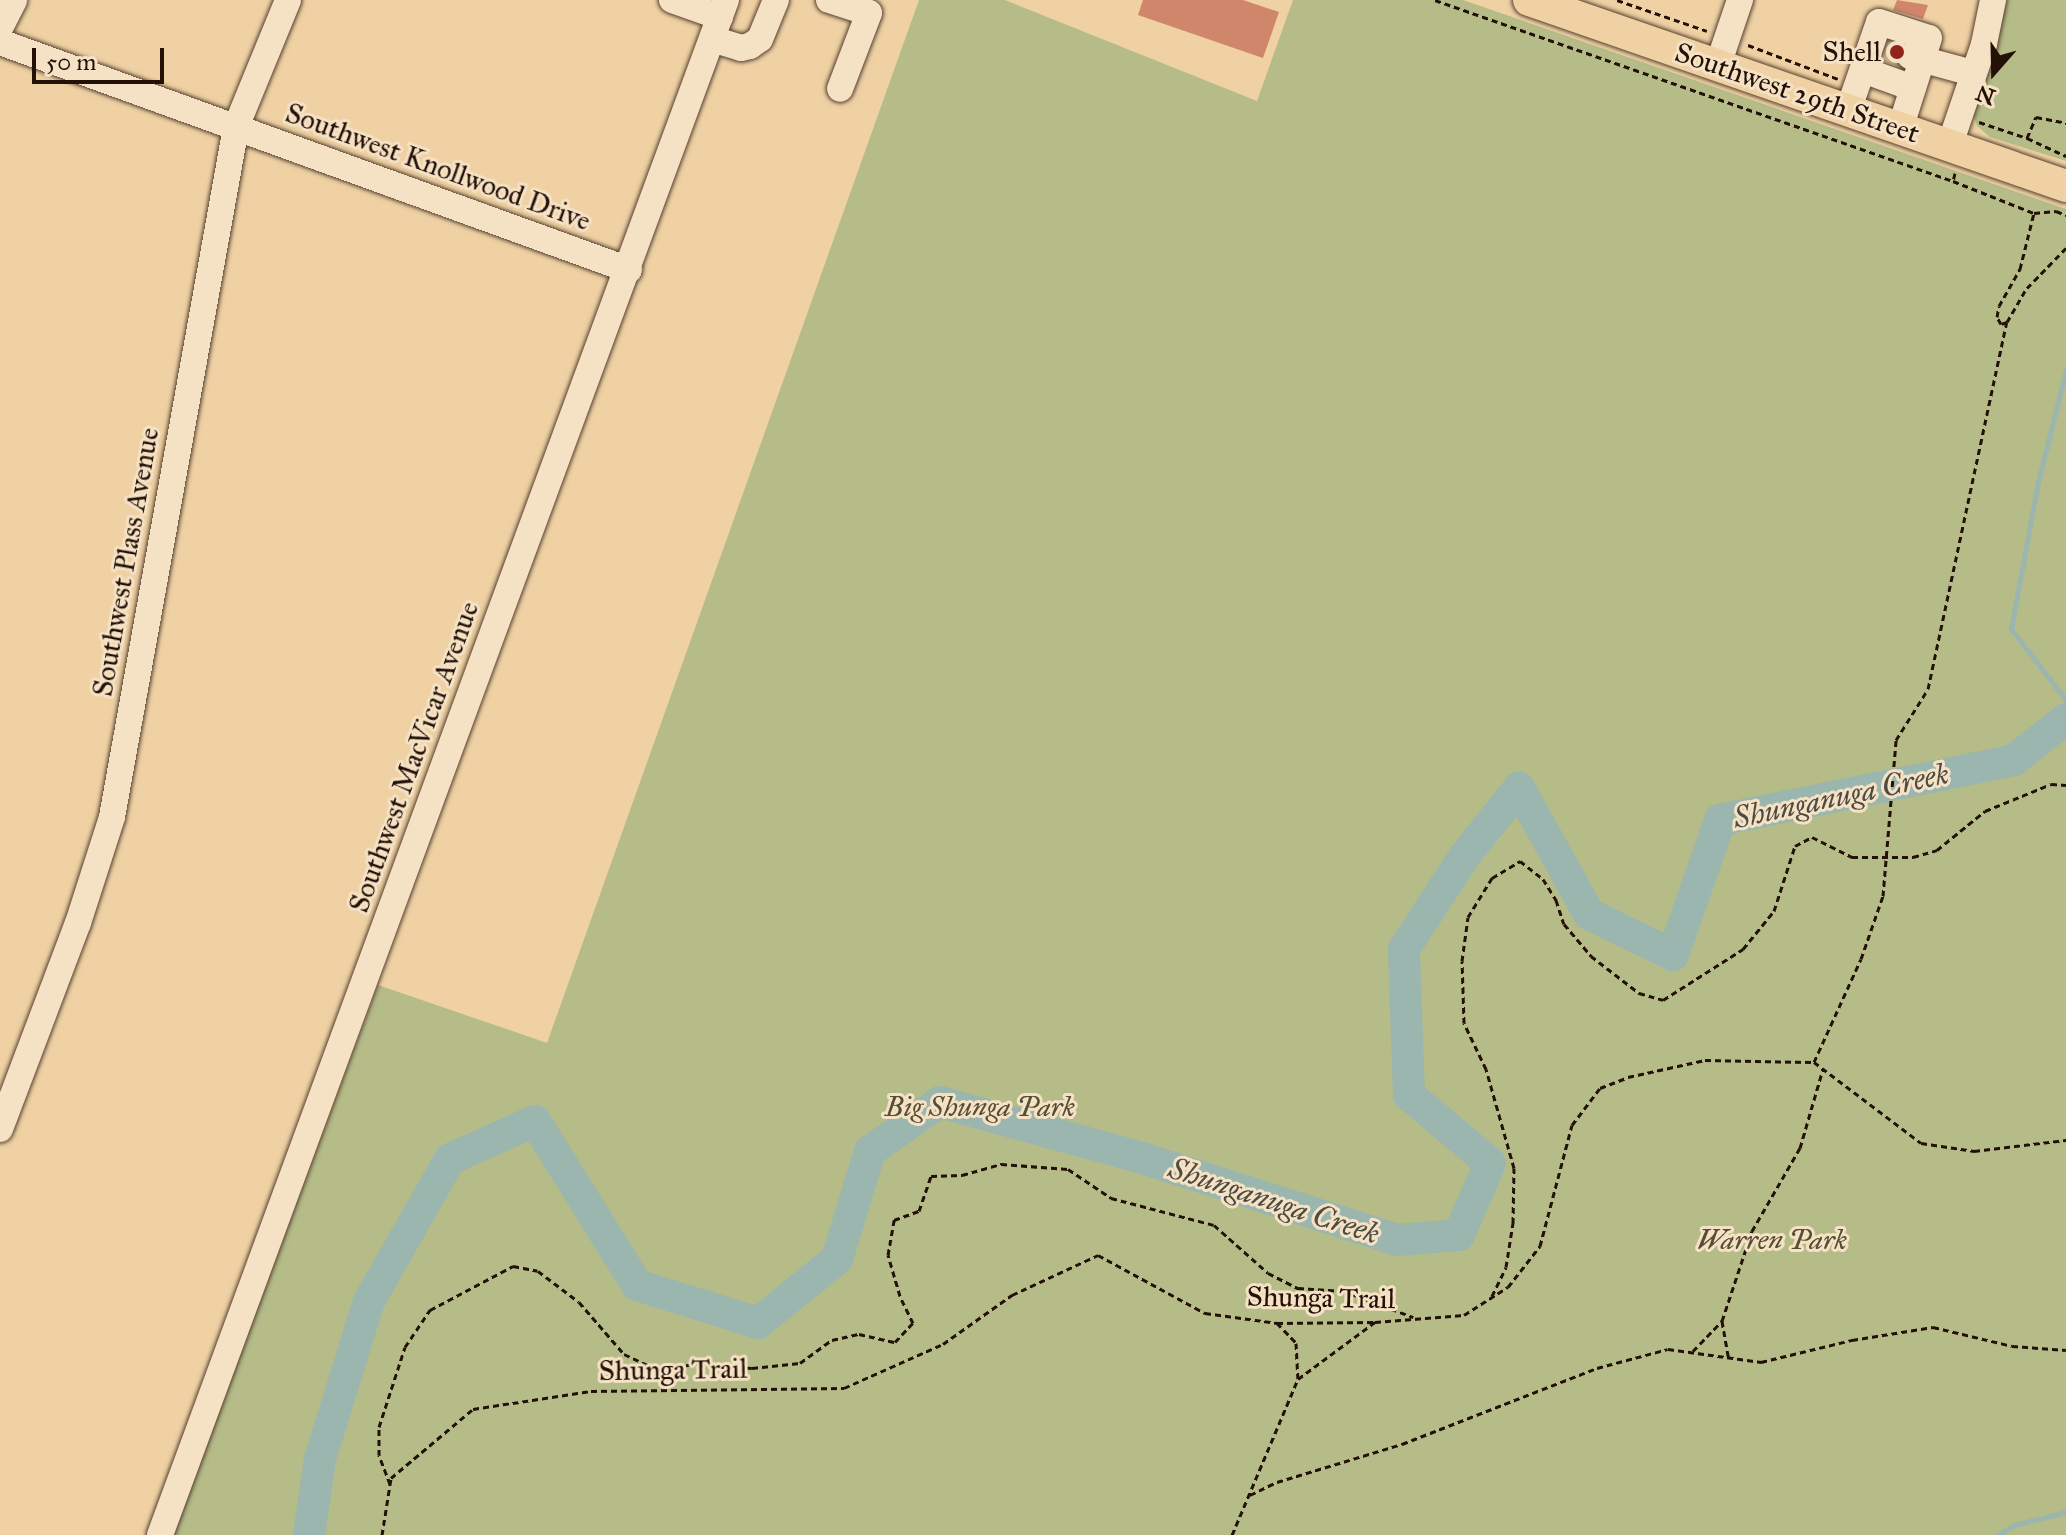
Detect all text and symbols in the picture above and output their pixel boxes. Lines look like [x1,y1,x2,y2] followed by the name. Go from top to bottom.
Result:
[36,32,168,82] scale bar
[1954,32,2034,112] north arrow
[1670,35,1924,151] street label: Southwest 29th Street
[1823,35,1881,69] place label: Shell
[1888,43,1906,61] marker: Shell
[46,47,96,77] text: 50 m
[1972,79,1999,111] text: N
[281,96,595,238] street label: Southwest Knollwood Drive
[86,425,166,699] street label: Southwest Plass Avenue
[342,597,486,917] street label: Southwest MacVicar Avenue
[1730,756,1952,836] water label: Shunganuga Creek
[885,1090,1075,1124] park label: Big Shunga Park
[1164,1150,1384,1252] water label: Shunganuga Creek
[1697,1223,1847,1257] park label: Warren Park
[1246,1280,1396,1316] street label: Shunga Trail
[598,1352,748,1388] street label: Shunga Trail

